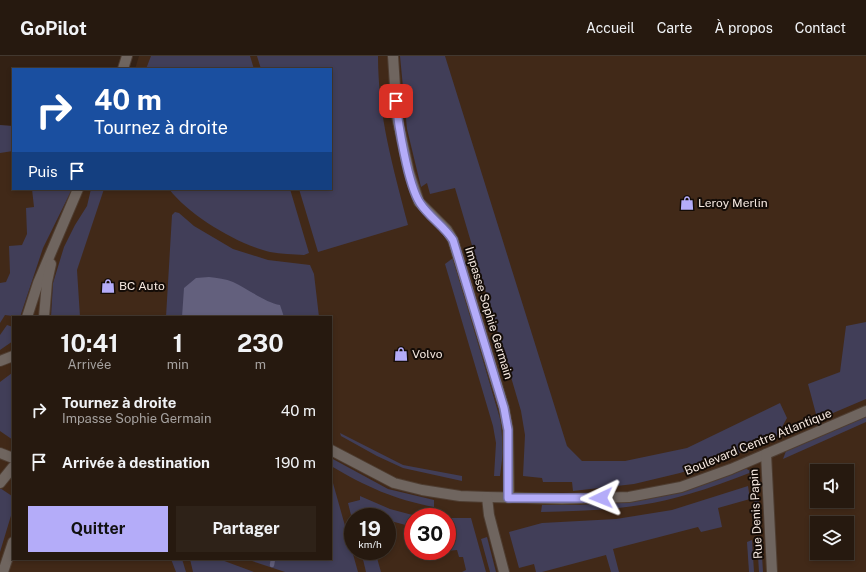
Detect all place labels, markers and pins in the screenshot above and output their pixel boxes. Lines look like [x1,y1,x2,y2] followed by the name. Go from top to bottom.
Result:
[379,84,413,118] pin
[679,195,695,211] shop icon: Leroy Merlin
[698,196,768,210] place label: Leroy Merlin
[100,278,116,294] shop icon: BC Auto
[119,279,165,293] place label: BC Auto
[393,346,409,362] shop icon: Volvo
[412,347,443,361] place label: Volvo

